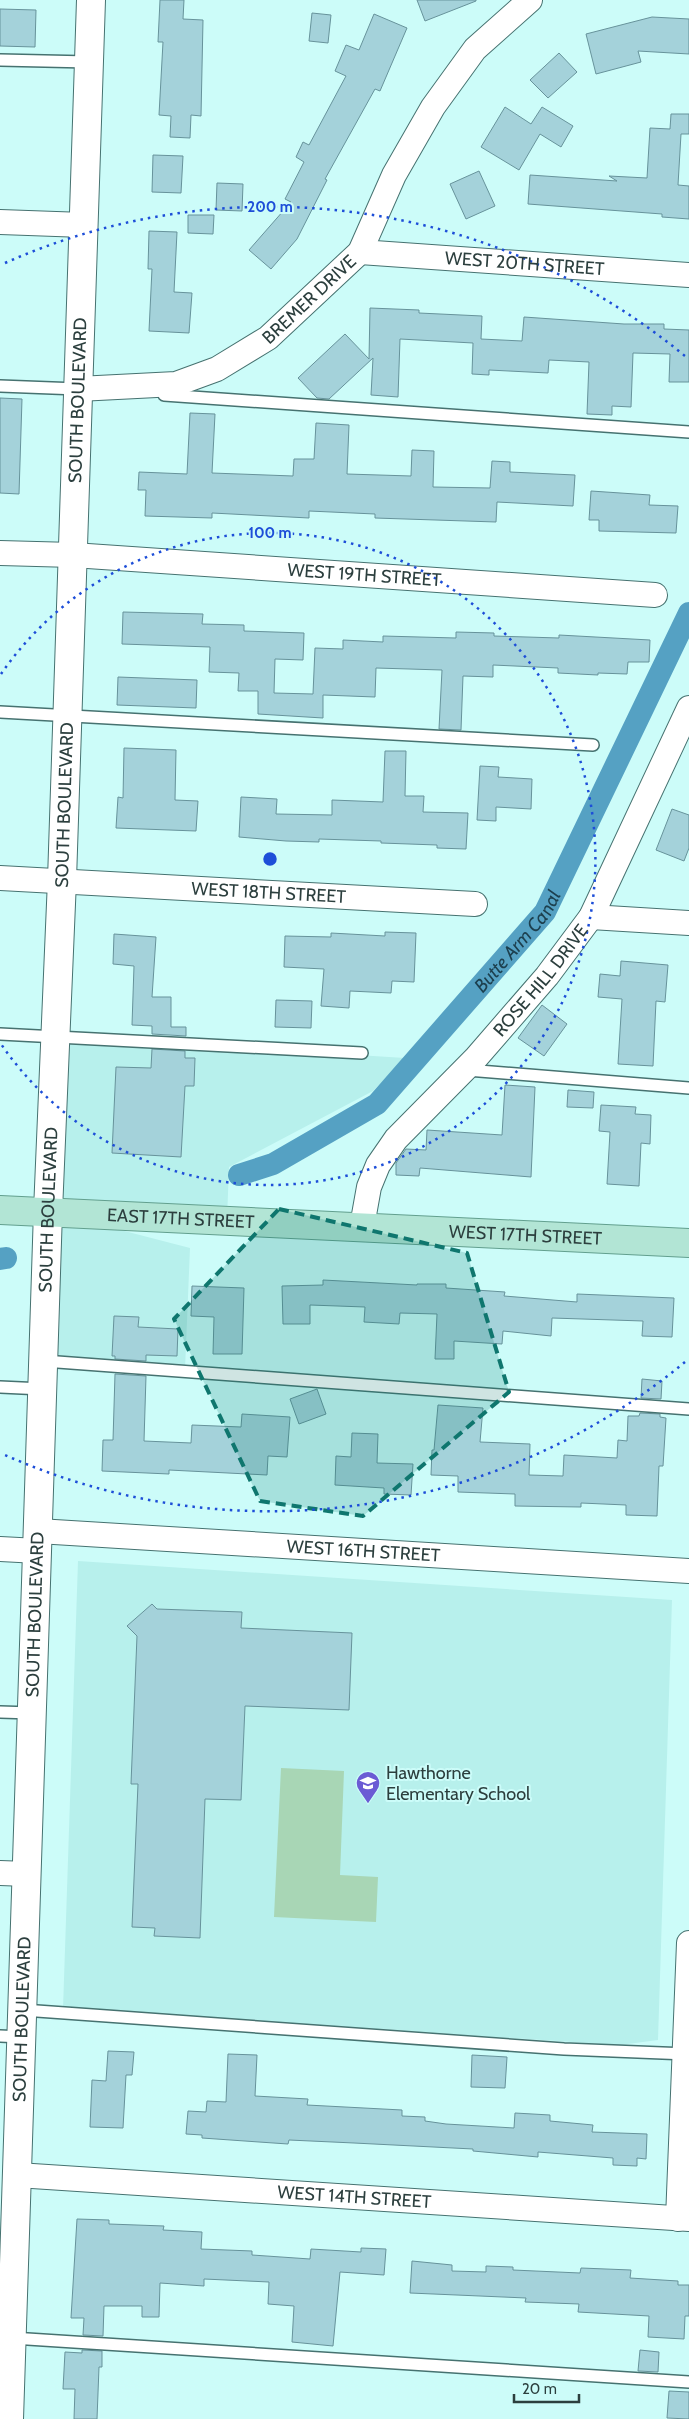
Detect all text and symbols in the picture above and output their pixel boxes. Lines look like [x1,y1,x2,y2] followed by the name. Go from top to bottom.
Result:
[247,198,293,216] text: 200 m
[444,247,605,280] street label: WEST 20TH STREET
[258,250,361,349] street label: BREMER DRIVE
[64,317,92,483] street label: SOUTH BOULEVARD
[248,524,292,542] text: 100 m
[287,559,442,591] street label: WEST 19TH STREET
[51,722,78,888] street label: SOUTH BOULEVARD
[261,850,279,868] centre of rings
[191,877,347,908] street label: WEST 18TH STREET
[469,886,566,997] water label: Butte Arm Canal
[489,920,593,1041] street label: ROSE HILL DRIVE
[34,1126,63,1293] street label: SOUTH BOULEVARD
[107,1204,255,1233] street label: EAST 17TH STREET
[448,1221,603,1250] street label: WEST 17TH STREET
[21,1531,49,1698] street label: SOUTH BOULEVARD
[286,1535,441,1567] street label: WEST 16TH STREET
[386,1762,531,1805] place label: Hawthorne Elementary School
[355,1770,381,1804] school or university icon: Hawthorne Elementary School
[8,1936,36,2102] street label: SOUTH BOULEVARD
[277,2181,432,2213] street label: WEST 14TH STREET
[514,2372,579,2404] scale bar
[522,2380,557,2398] text: 20 m

